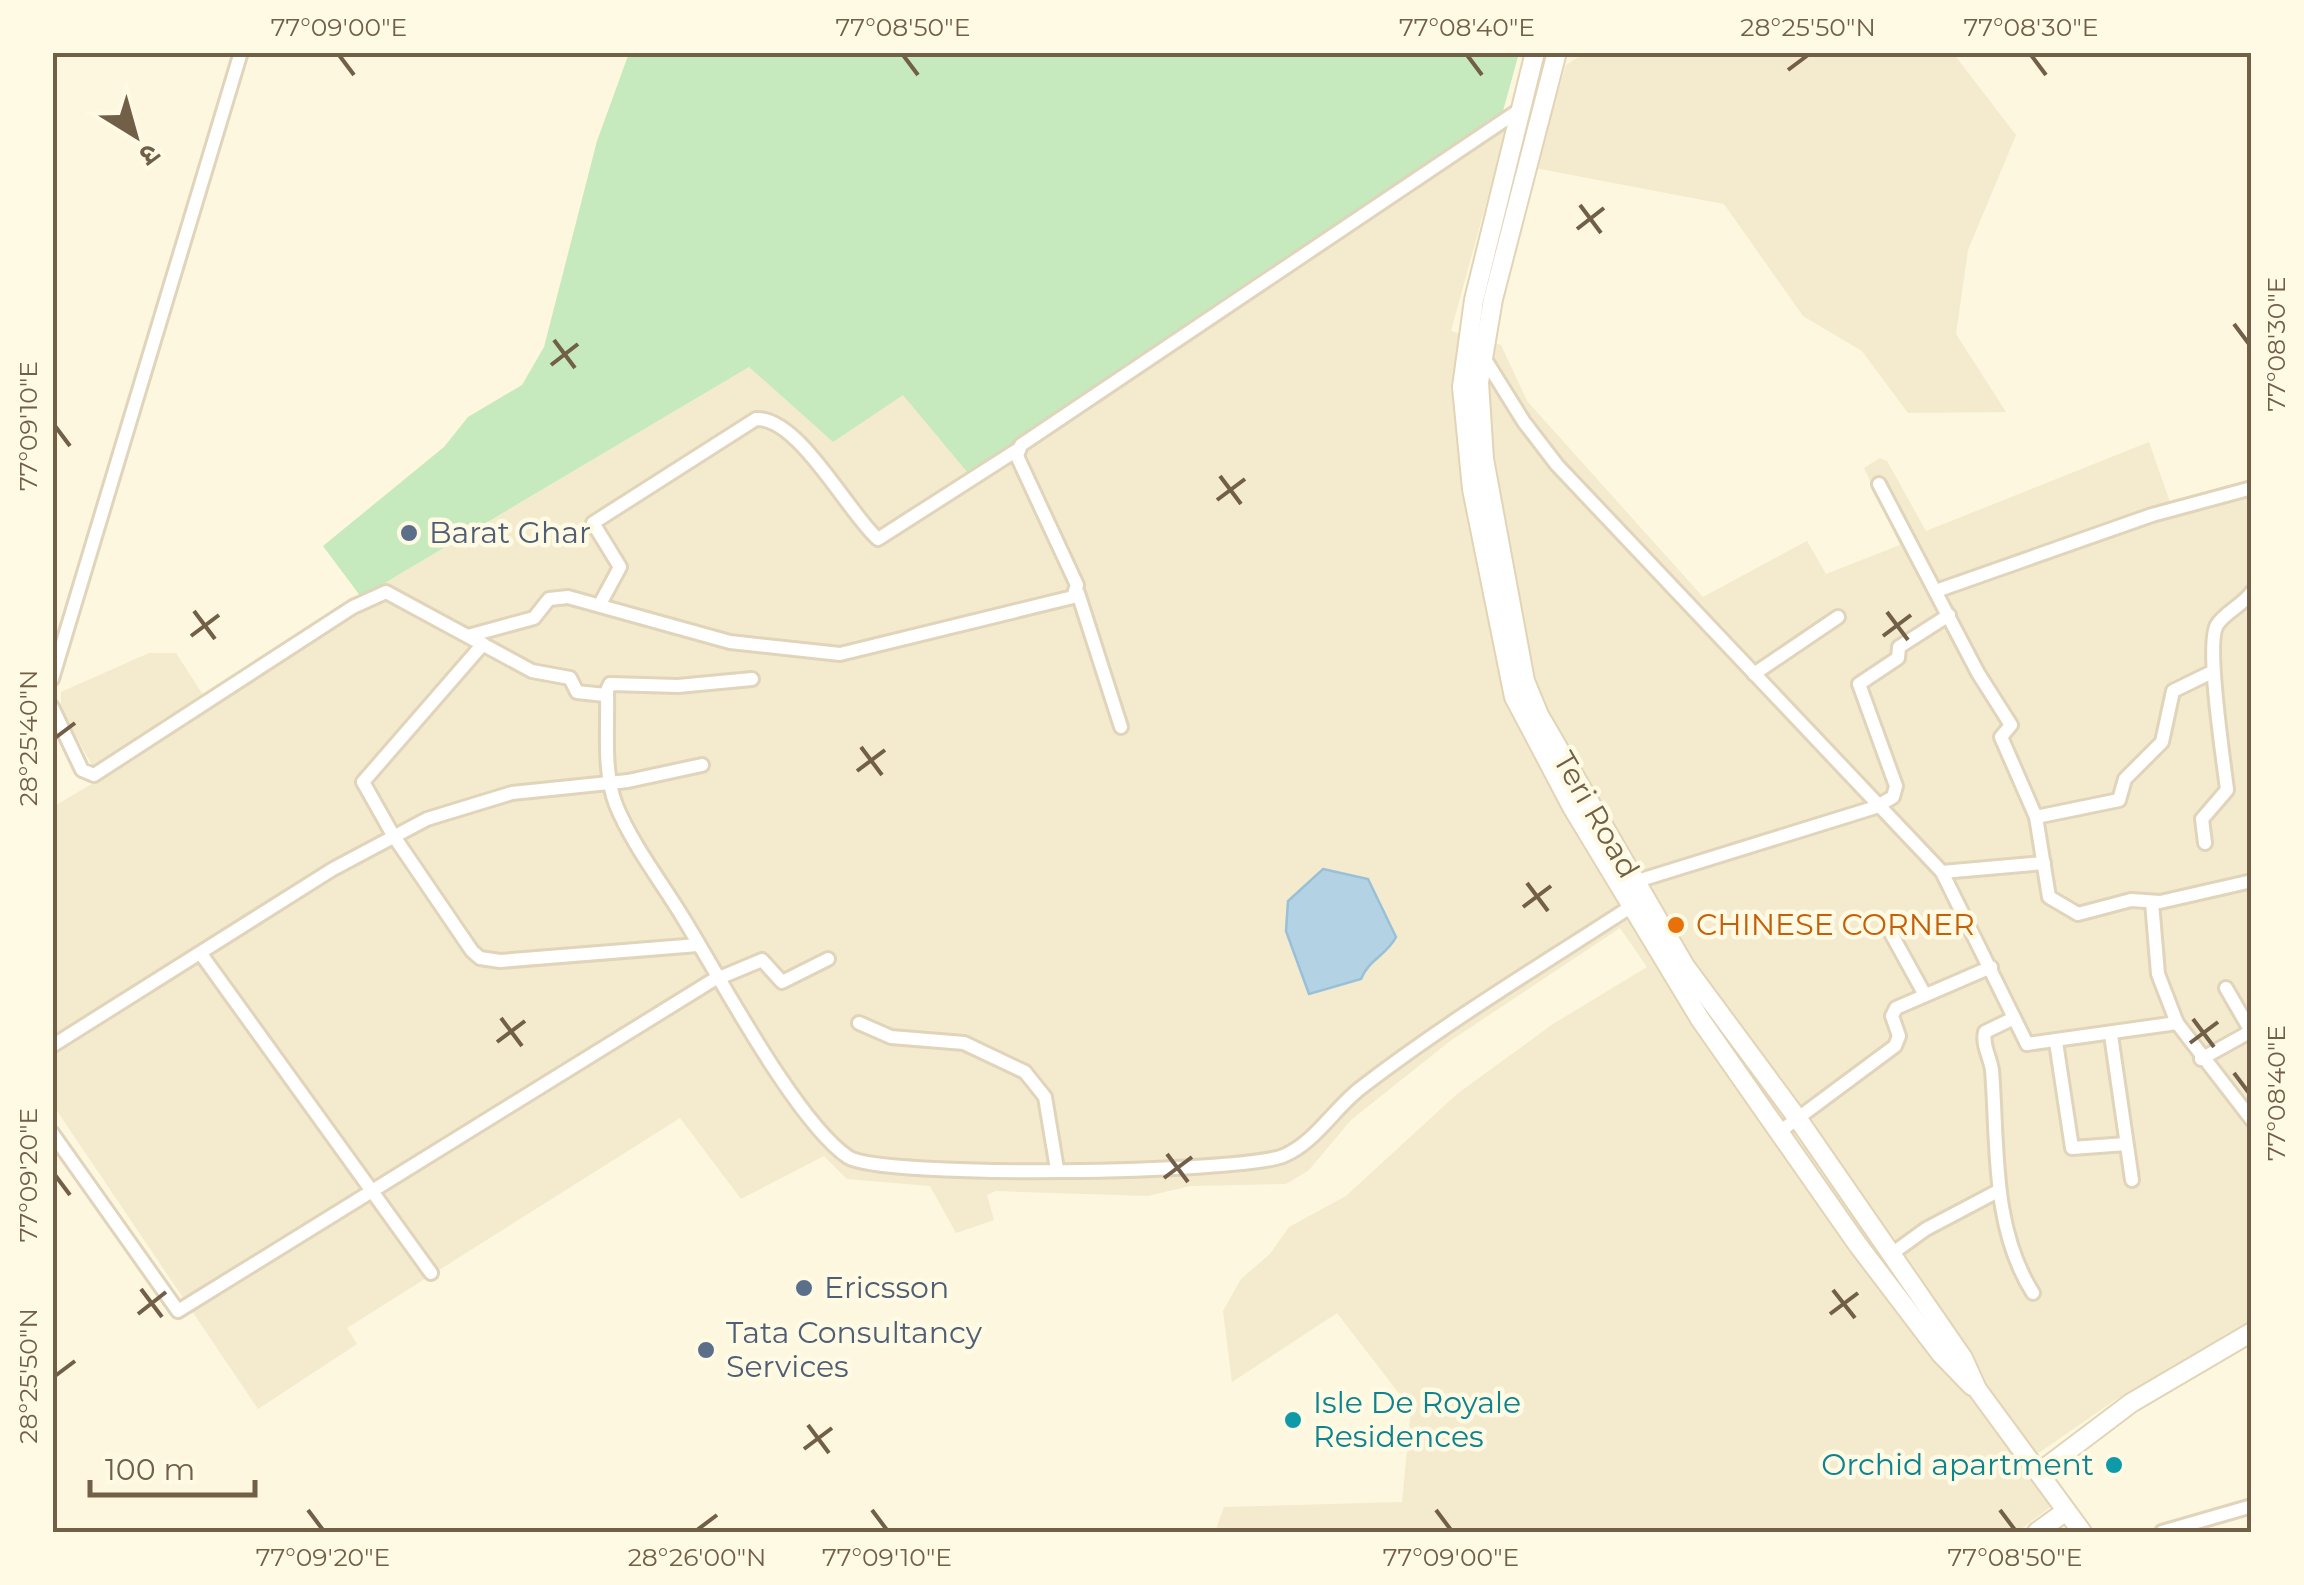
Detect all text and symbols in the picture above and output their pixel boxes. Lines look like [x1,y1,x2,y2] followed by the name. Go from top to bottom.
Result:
[271,12,407,42] text: 77°09'00"E
[836,12,970,42] text: 77°08'50"E
[1399,12,1535,42] text: 77°08'40"E
[1740,12,1876,42] text: 28°25'50"N
[1963,12,2099,42] text: 77°08'30"E
[85,85,185,185] north arrow
[133,136,167,174] text: उ
[2261,276,2291,412] text: 77°08'30"E
[13,361,43,491] text: 77°09'10"E
[429,514,591,551] place label: Barat Ghar
[398,522,420,544] marker: Barat Ghar
[13,670,43,806] text: 28°25'40"N
[1545,745,1647,885] street label: Teri Road
[1696,906,1975,943] place label: CHINESE CORNER
[1665,914,1687,936] marker: CHINESE CORNER
[2261,1025,2291,1161] text: 77°08'40"E
[13,1108,43,1242] text: 77°09'20"E
[824,1269,949,1306] place label: Ericsson
[793,1277,815,1299] marker: Ericsson
[13,1308,43,1444] text: 28°25'50"N
[726,1314,983,1385] place label: Tata Consultancy Services
[695,1339,717,1361] marker: Tata Consultancy Services
[1313,1384,1521,1455] place label: Isle De Royale Residences
[1282,1409,1304,1431] marker: Isle De Royale Residences
[90,1435,255,1497] scale bar
[1821,1446,2094,1483] place label: Orchid apartment
[105,1451,195,1488] text: 100 m
[2103,1454,2125,1476] marker: Orchid apartment
[256,1542,390,1572] text: 77°09'20"E
[628,1542,766,1572] text: 28°26'00"N
[822,1542,952,1572] text: 77°09'10"E
[1383,1542,1519,1572] text: 77°09'00"E
[1948,1542,2082,1572] text: 77°08'50"E

